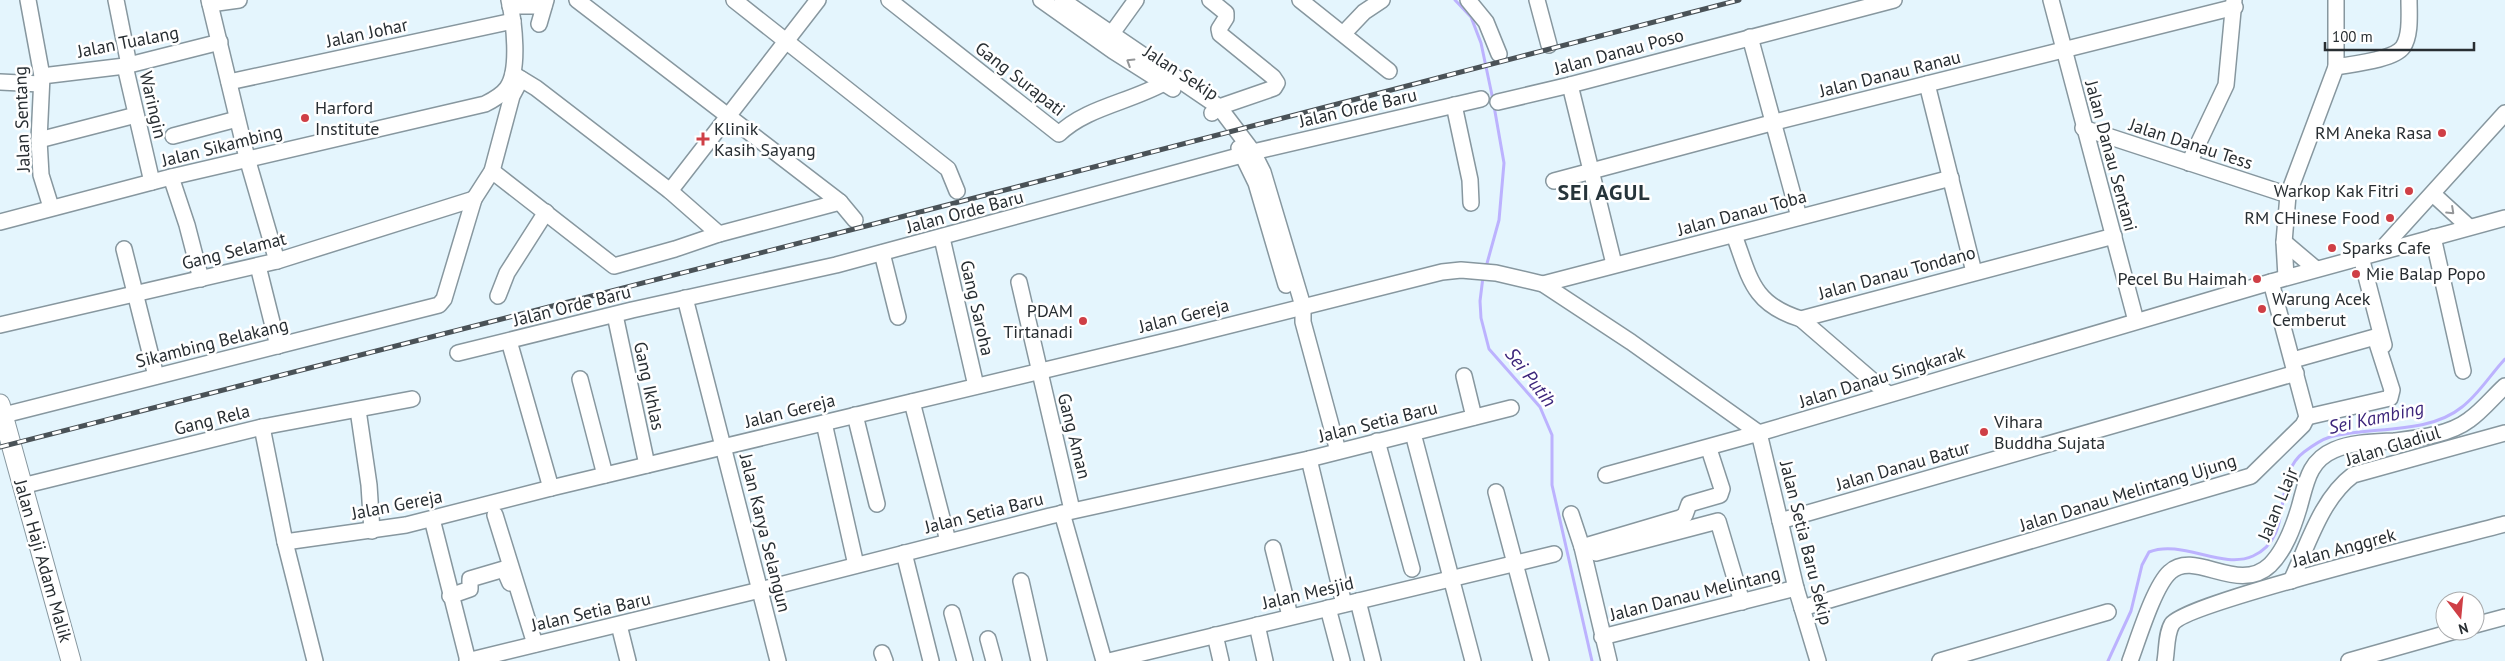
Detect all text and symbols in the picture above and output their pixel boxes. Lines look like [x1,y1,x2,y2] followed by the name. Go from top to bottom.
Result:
[323,13,410,53] street label: Jalan Johar
[74,20,181,63] street label: Jalan Tualang
[2325,20,2474,52] scale bar
[1551,23,1686,80] street label: Jalan Danau Poso
[2332,27,2373,46] text: 100 m
[971,36,1070,121] street label: Gang Surapati
[1139,39,1223,105] street label: Jalan Sekip
[1816,45,1963,102] street label: Jalan Danau Ranau
[1126,58,1135,68] one-way arrow
[8,66,35,173] street label: Jalan Sentang
[135,69,172,141] street label: Waringin
[2080,77,2143,234] street label: Jalan Danau Sentani
[1296,83,1419,132] street label: Jalan Orde Baru
[315,96,379,140] place label: Harford Institute
[299,112,311,124] marker: Harford Institute
[2126,112,2256,174] street label: Jalan Danau Tess
[714,117,816,161] place label: Klinik Kasih Sayang
[158,119,285,172] street label: Jalan Sikambing
[2315,121,2432,144] place label: RM Aneka Rasa
[2436,127,2448,139] marker: RM Aneka Rasa
[696,132,710,146] marker: Klinik Kasih Sayang
[1557,178,1651,206] district label: SEI AGUL
[2274,179,2399,202] place label: Warkop Kak Fitri
[1674,184,1809,241] street label: Jalan Danau Toba
[903,185,1026,238] street label: Jalan Orde Baru
[2403,185,2415,197] marker: Warkop Kak Fitri
[2445,205,2454,214] one-way arrow
[2244,206,2380,229] place label: RM CHinese Food
[2384,212,2396,224] marker: RM CHinese Food
[179,226,288,275] street label: Gang Selamat
[2342,236,2431,259] place label: Sparks Cafe
[1815,240,1978,305] street label: Jalan Danau Tondano
[2326,242,2338,254] marker: Sparks Cafe
[955,258,1000,358] street label: Gang Saroha
[2366,262,2486,285] place label: Mie Balap Popo
[2117,267,2247,290] place label: Pecel Bu Haimah
[2350,268,2362,280] marker: Mie Balap Popo
[2251,273,2263,285] marker: Pecel Bu Haimah
[510,280,633,331] street label: Jalan Orde Baru
[2272,287,2371,331] place label: Warung Acek Cemberut
[1135,293,1231,338] street label: Jalan Gereja
[1003,299,1073,343] place label: PDAM Tirtanadi
[2256,303,2268,315] marker: Warung Acek Cemberut
[133,312,290,373] street label: Sikambing Belakang
[1077,315,1089,327] marker: PDAM Tirtanadi
[629,340,670,432] street label: Gang Ikhlas
[1795,340,1968,413] street label: Jalan Danau Singkarak
[1500,342,1562,412] water label: Sei Putih
[741,388,837,433] street label: Jalan Gereja
[1053,391,1096,481] street label: Gang Aman
[2326,395,2426,439] water label: Sei Kambing
[1315,396,1440,448] street label: Jalan Setia Baru
[172,399,252,440] street label: Gang Rela
[1993,410,2105,454] place label: Vihara Buddha Sujata
[2342,420,2444,471] street label: Jalan Gladiul
[1978,426,1990,438] marker: Vihara Buddha Sujata
[1832,435,1973,496] street label: Jalan Danau Batur
[2016,449,2239,537] street label: Jalan Danau Melintang Ujung
[734,450,796,615] street label: Jalan Karya Selangun
[1775,457,1838,627] street label: Jalan Setia Baru Sekip
[2252,464,2303,545] street label: Jalan Llajr
[9,476,78,645] street label: Jalan Haji Adam Malik
[348,484,444,525] street label: Jalan Gereja
[921,487,1046,539] street label: Jalan Setia Baru
[2289,523,2398,573] street label: Jalan Anggrek
[1606,561,1782,626] street label: Jalan Danau Melintang
[1259,571,1356,614] street label: Jalan Mesjid
[528,587,653,637] street label: Jalan Setia Baru
[2435,591,2485,641] north arrow
[2457,619,2470,638] text: N

